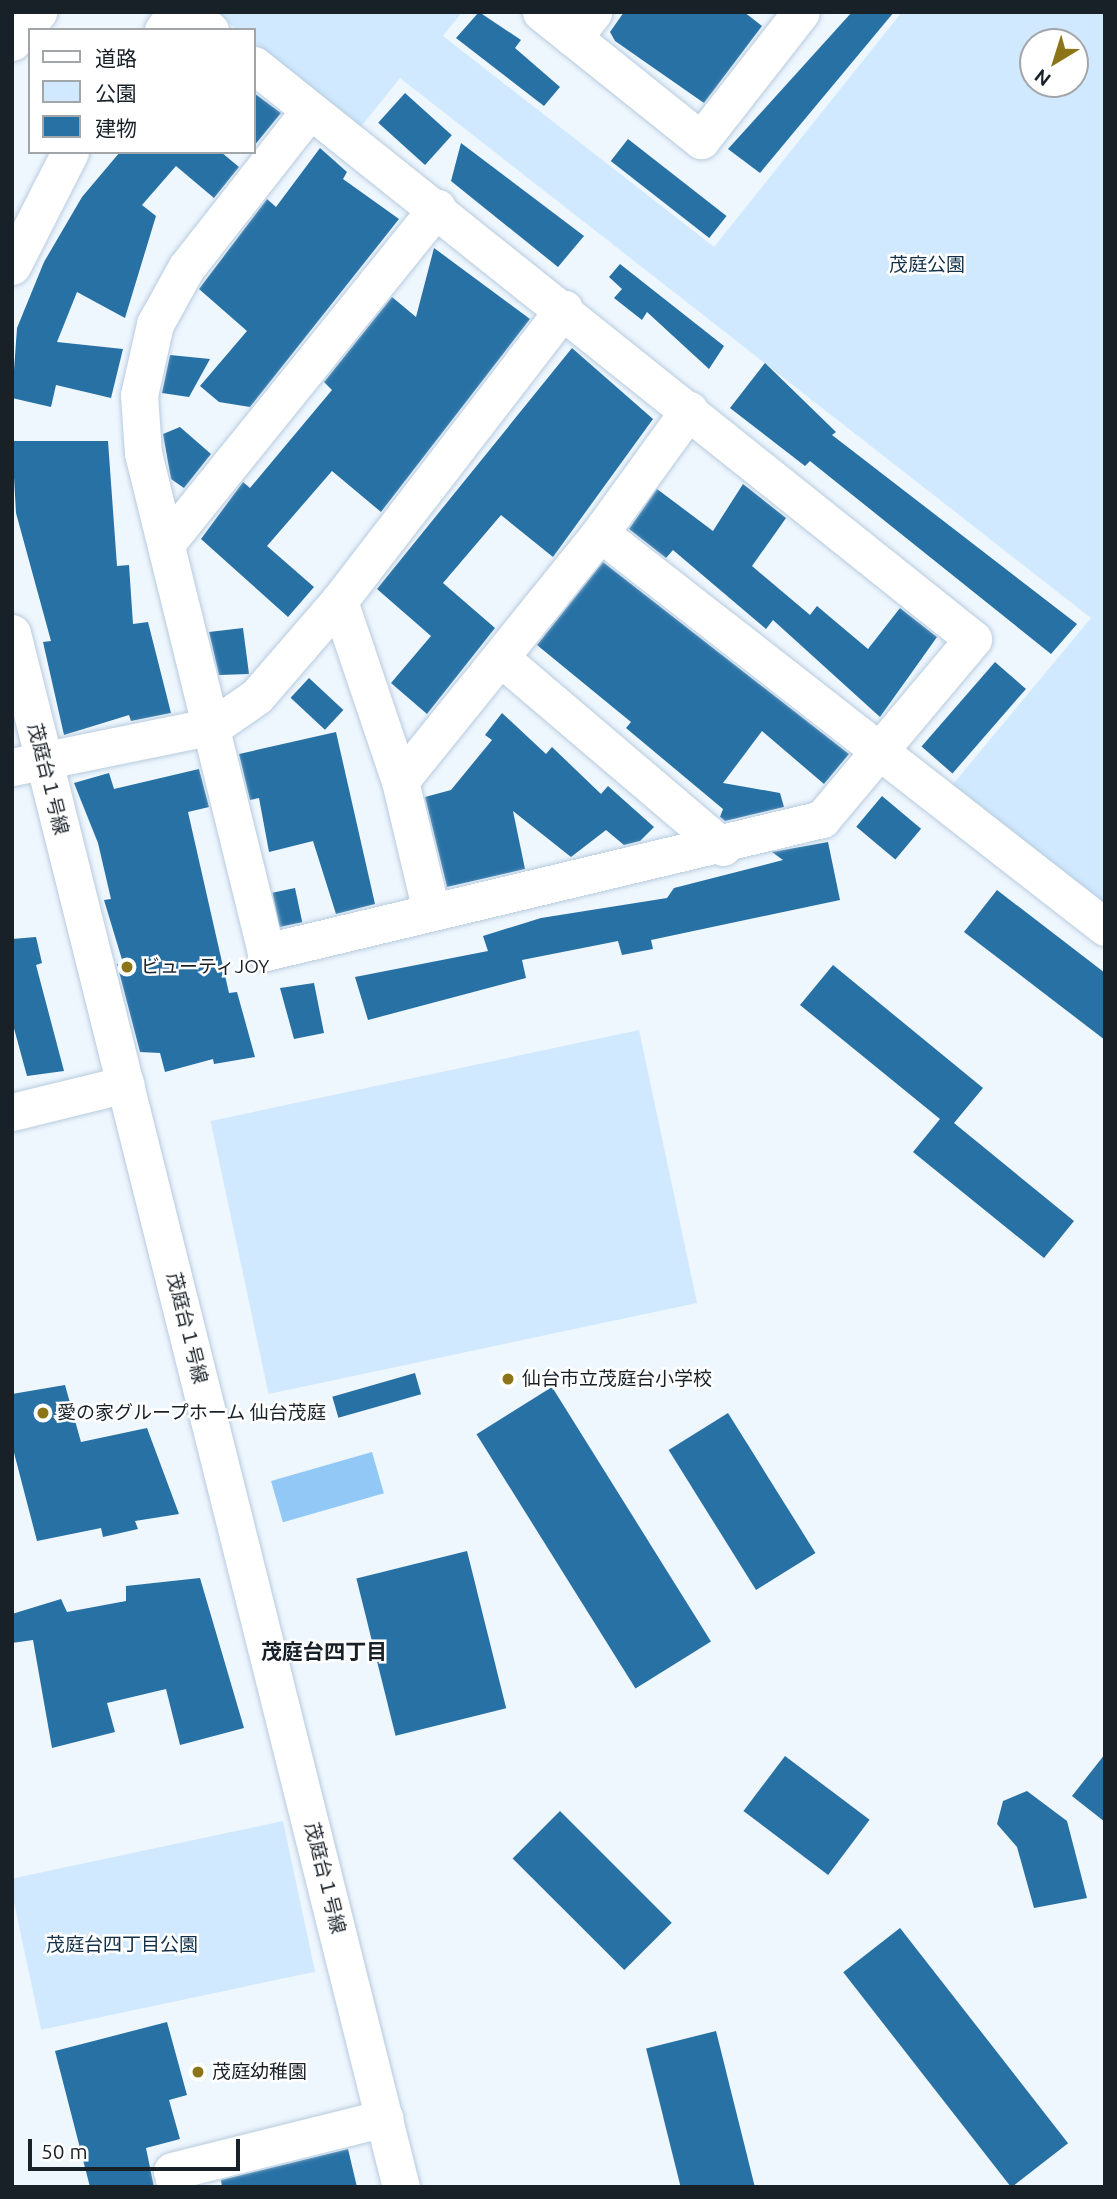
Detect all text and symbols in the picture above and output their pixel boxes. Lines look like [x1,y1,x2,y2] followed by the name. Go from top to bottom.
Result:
[28,28,256,154] legend
[1019,28,1089,98] north arrow
[95,46,137,70] text: 道路
[1030,65,1055,91] text: N
[95,81,137,105] text: 公園
[95,116,137,140] text: 建物
[889,254,965,276] park label: 茂庭公園
[23,721,73,837] street label: 茂庭台１号線
[141,956,270,978] place label: ビューティJOY
[119,959,135,975] marker: ビューティJOY
[162,1270,212,1386] street label: 茂庭台１号線
[522,1368,712,1390] place label: 仙台市立茂庭台小学校
[500,1371,516,1387] marker: 仙台市立茂庭台小学校
[57,1402,327,1424] place label: 愛の家グループホーム 仙台茂庭
[35,1405,51,1421] marker: 愛の家グループホーム 仙台茂庭
[261,1638,387,1664] district label: 茂庭台四丁目
[300,1820,350,1936] street label: 茂庭台１号線
[46,1934,198,1956] park label: 茂庭台四丁目公園
[212,2061,307,2083] place label: 茂庭幼稚園
[190,2064,206,2080] marker: 茂庭幼稚園
[32,2126,243,2170] scale bar
[41,2139,88,2163] text: 50 m

